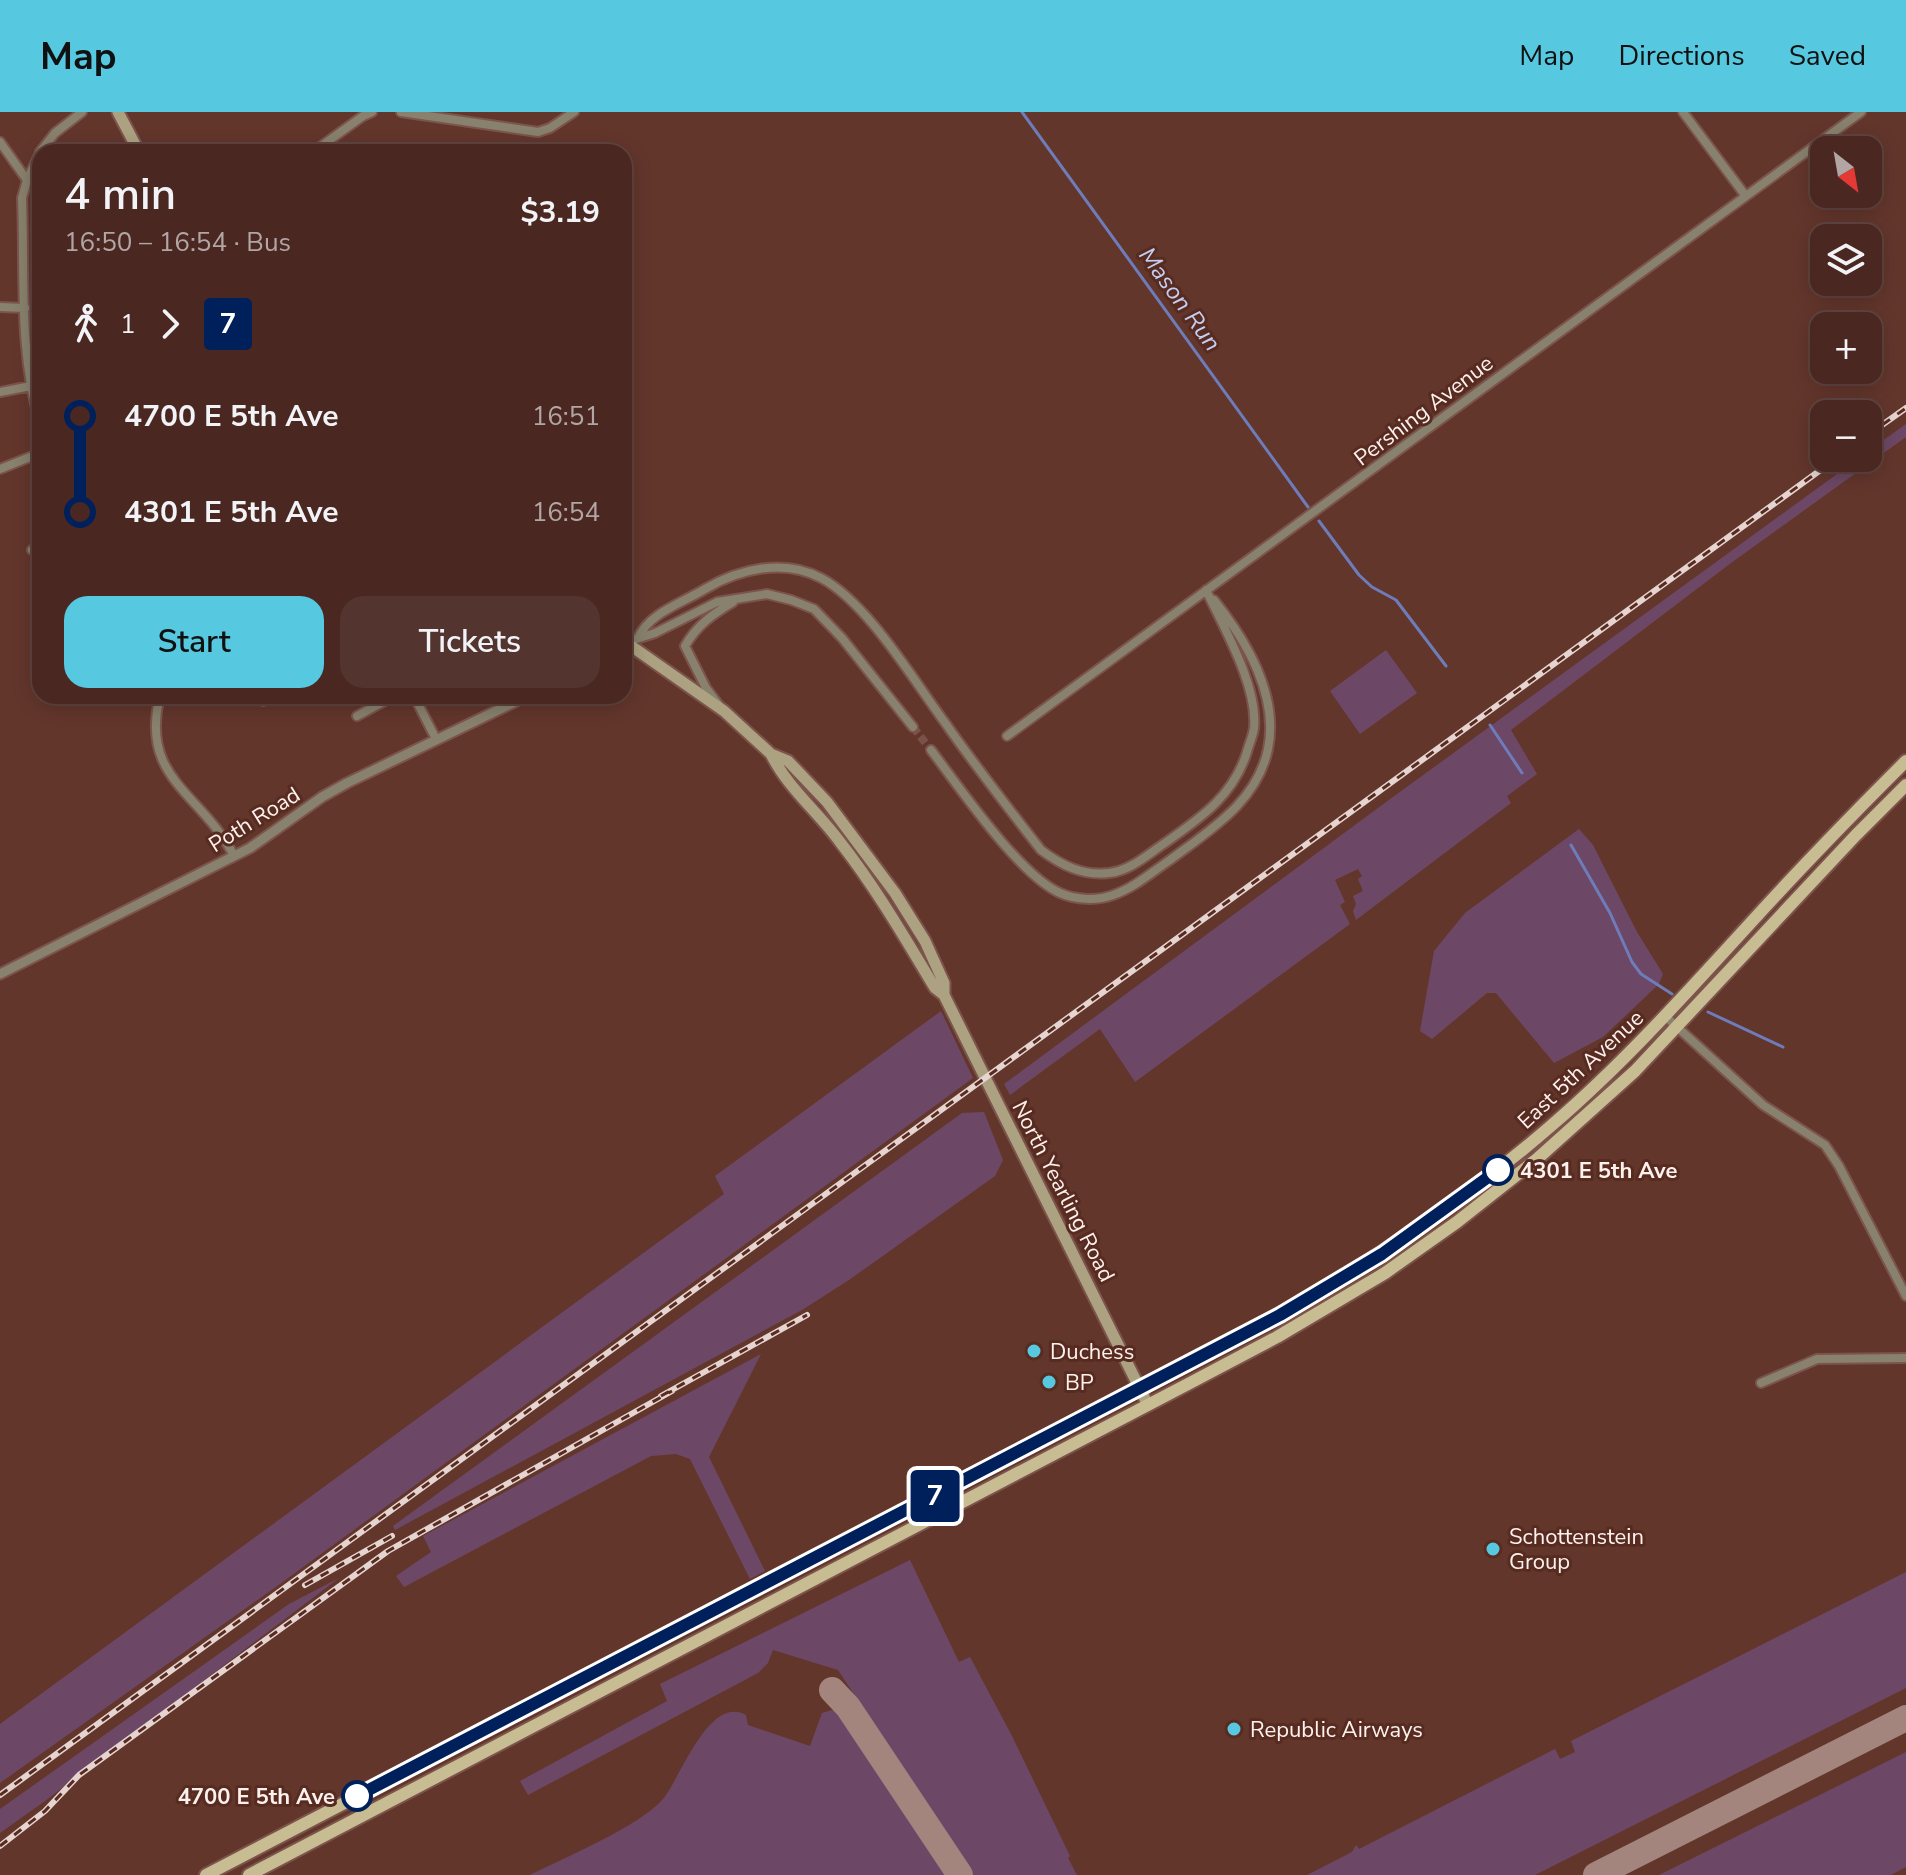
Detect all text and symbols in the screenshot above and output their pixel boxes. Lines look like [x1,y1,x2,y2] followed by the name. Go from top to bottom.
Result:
[40,31,117,82] text: Map
[1519,37,1574,75] text: Map
[1618,37,1745,75] text: Directions
[1789,37,1866,75] text: Saved
[1810,136,1882,208] north arrow
[1810,136,1882,472] map controls
[64,165,176,225] text: 4 min
[521,192,600,233] text: $3.19
[1810,224,1882,296] button: layers
[64,225,291,260] text: 16:50 – 16:54 · Bus
[1131,241,1229,357] water label: Mason Run
[64,302,108,346] icon: walk
[148,302,192,346] icon: forward
[220,305,236,343] text: 7
[120,307,136,342] text: 1
[1810,312,1882,384] button: +
[1348,349,1499,473] street label: Pershing Avenue
[124,396,339,437] text: 4700 E 5th Ave
[532,399,600,434] text: 16:51
[1810,400,1882,472] button: −
[124,492,339,533] text: 4301 E 5th Ave
[532,495,600,530] text: 16:54
[64,596,324,688] button: Start
[340,596,600,688] button: Tickets
[203,780,306,860] street label: Poth Road
[1511,1003,1650,1136] street label: East 5th Avenue
[1005,1096,1122,1287] street label: North Yearling Road
[1483,1155,1513,1185] marker: 4301 E 5th Ave
[1520,1156,1677,1186] place label: 4301 E 5th Ave
[1050,1337,1134,1367] place label: Duchess
[1025,1342,1043,1360] marker: Duchess
[1065,1368,1094,1398] place label: BP
[1040,1373,1058,1391] marker: BP
[909,1470,961,1522] line badge: 7
[927,1477,943,1515] text: 7
[1509,1522,1644,1577] place label: Schottenstein Group
[1484,1540,1502,1558] marker: Schottenstein Group
[1250,1715,1423,1745] place label: Republic Airways
[1225,1720,1243,1738] marker: Republic Airways
[342,1781,372,1811] marker: 4700 E 5th Ave
[178,1782,335,1812] place label: 4700 E 5th Ave

